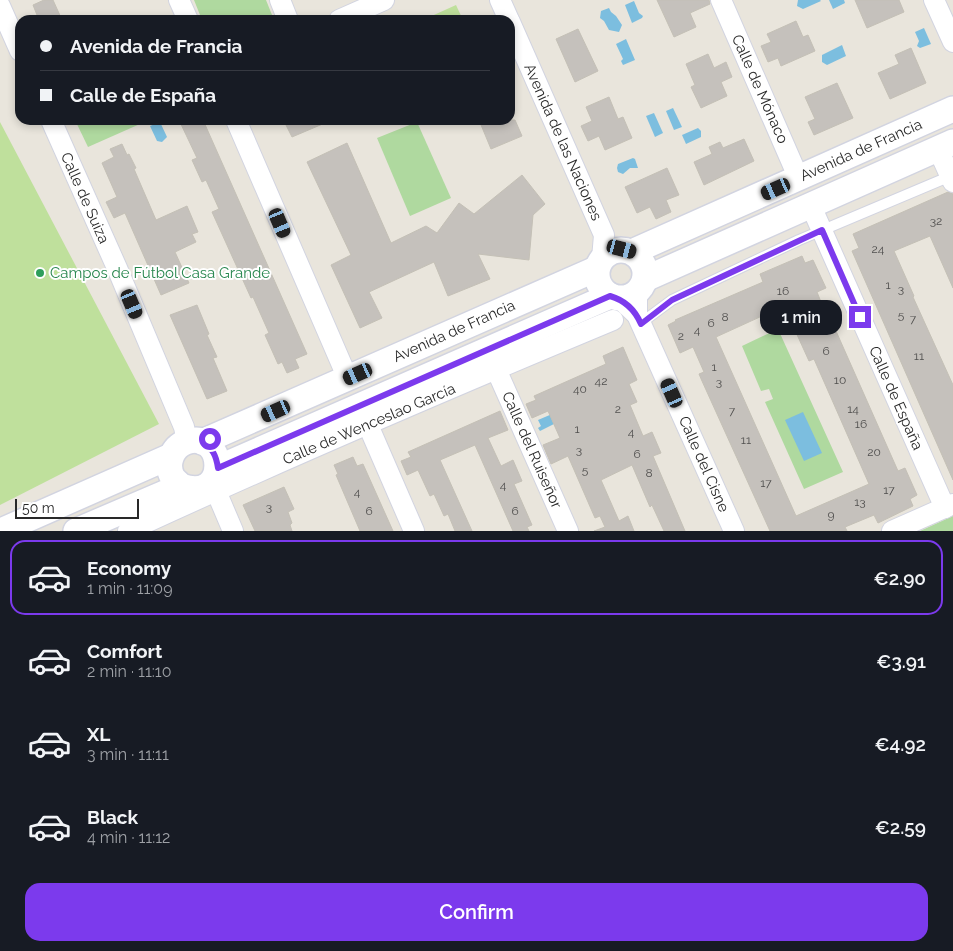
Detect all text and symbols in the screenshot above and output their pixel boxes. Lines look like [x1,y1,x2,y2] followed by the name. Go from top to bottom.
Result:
[728,32,792,146] street label: Calle de Mónaco
[70,35,242,57] text: Avenida de Francia
[520,61,606,223] street label: Avenida de las Naciones
[70,84,216,106] text: Calle de España
[797,115,925,185] street label: Avenida de Francia
[57,150,113,246] street label: Calle de Suiza
[759,176,792,202] car
[267,206,292,240] car
[930,214,942,228] house number: 32
[605,238,638,260] car
[872,242,885,256] house number: 24
[50,264,270,282] place label: Campos de Fútbol Casa Grande
[34,267,46,279] marker: Campos de Fútbol Casa Grande
[885,278,891,292] house number: 1
[898,282,904,296] house number: 3
[777,284,789,298] house number: 16
[119,287,144,321] car
[390,296,518,366] street label: Avenida de Francia
[760,300,842,334] callout: 1 min
[849,306,871,328] route end
[781,308,821,327] text: 1 min
[898,308,905,322] house number: 5
[721,310,729,324] house number: 8
[910,312,917,326] house number: 7
[707,316,715,330] house number: 6
[694,323,701,337] house number: 4
[678,329,684,343] house number: 2
[865,343,927,453] street label: Calle de España
[822,344,830,358] house number: 6
[914,349,924,363] house number: 11
[711,360,717,374] house number: 1
[341,361,374,387] car
[834,373,846,387] house number: 10
[595,374,607,388] house number: 42
[716,375,722,389] house number: 3
[659,376,684,410] car
[280,379,458,469] street label: Calle de Wenceslao García
[573,382,587,396] house number: 40
[498,389,566,512] street label: Calle del Ruiseñor
[259,398,292,424] car
[615,402,621,416] house number: 2
[847,402,859,416] house number: 14
[729,404,736,418] house number: 7
[675,413,733,515] street label: Calle del Cisne
[855,417,867,431] house number: 16
[574,422,580,436] house number: 1
[628,425,635,439] house number: 4
[199,428,221,450] route start
[741,433,751,447] house number: 11
[576,443,582,457] house number: 3
[867,445,881,459] house number: 20
[633,447,641,461] house number: 6
[582,463,589,477] house number: 5
[645,466,653,480] house number: 8
[760,476,772,490] house number: 17
[500,478,507,492] house number: 4
[883,483,895,497] house number: 17
[354,485,361,499] house number: 4
[854,495,866,509] house number: 13
[15,496,139,519] scale bar
[22,500,55,516] text: 50 m
[266,500,272,514] house number: 3
[365,504,373,518] house number: 6
[511,504,519,518] house number: 6
[827,508,835,522] house number: 9
[27,555,72,600] icon: car
[87,557,171,579] text: Economy
[874,567,926,589] text: €2.90
[87,579,173,598] text: 1 min · 11:09
[27,638,72,683] icon: car
[87,640,162,662] text: Comfort
[876,650,926,672] text: €3.91
[87,662,171,681] text: 2 min · 11:10
[27,721,72,766] icon: car
[87,723,110,745] text: XL
[874,733,926,755] text: €4.92
[87,745,169,764] text: 3 min · 11:11
[27,804,72,849] icon: car
[87,806,138,828] text: Black
[875,816,926,838] text: €2.59
[87,828,170,847] text: 4 min · 11:12
[25,883,928,941] button: Confirm

